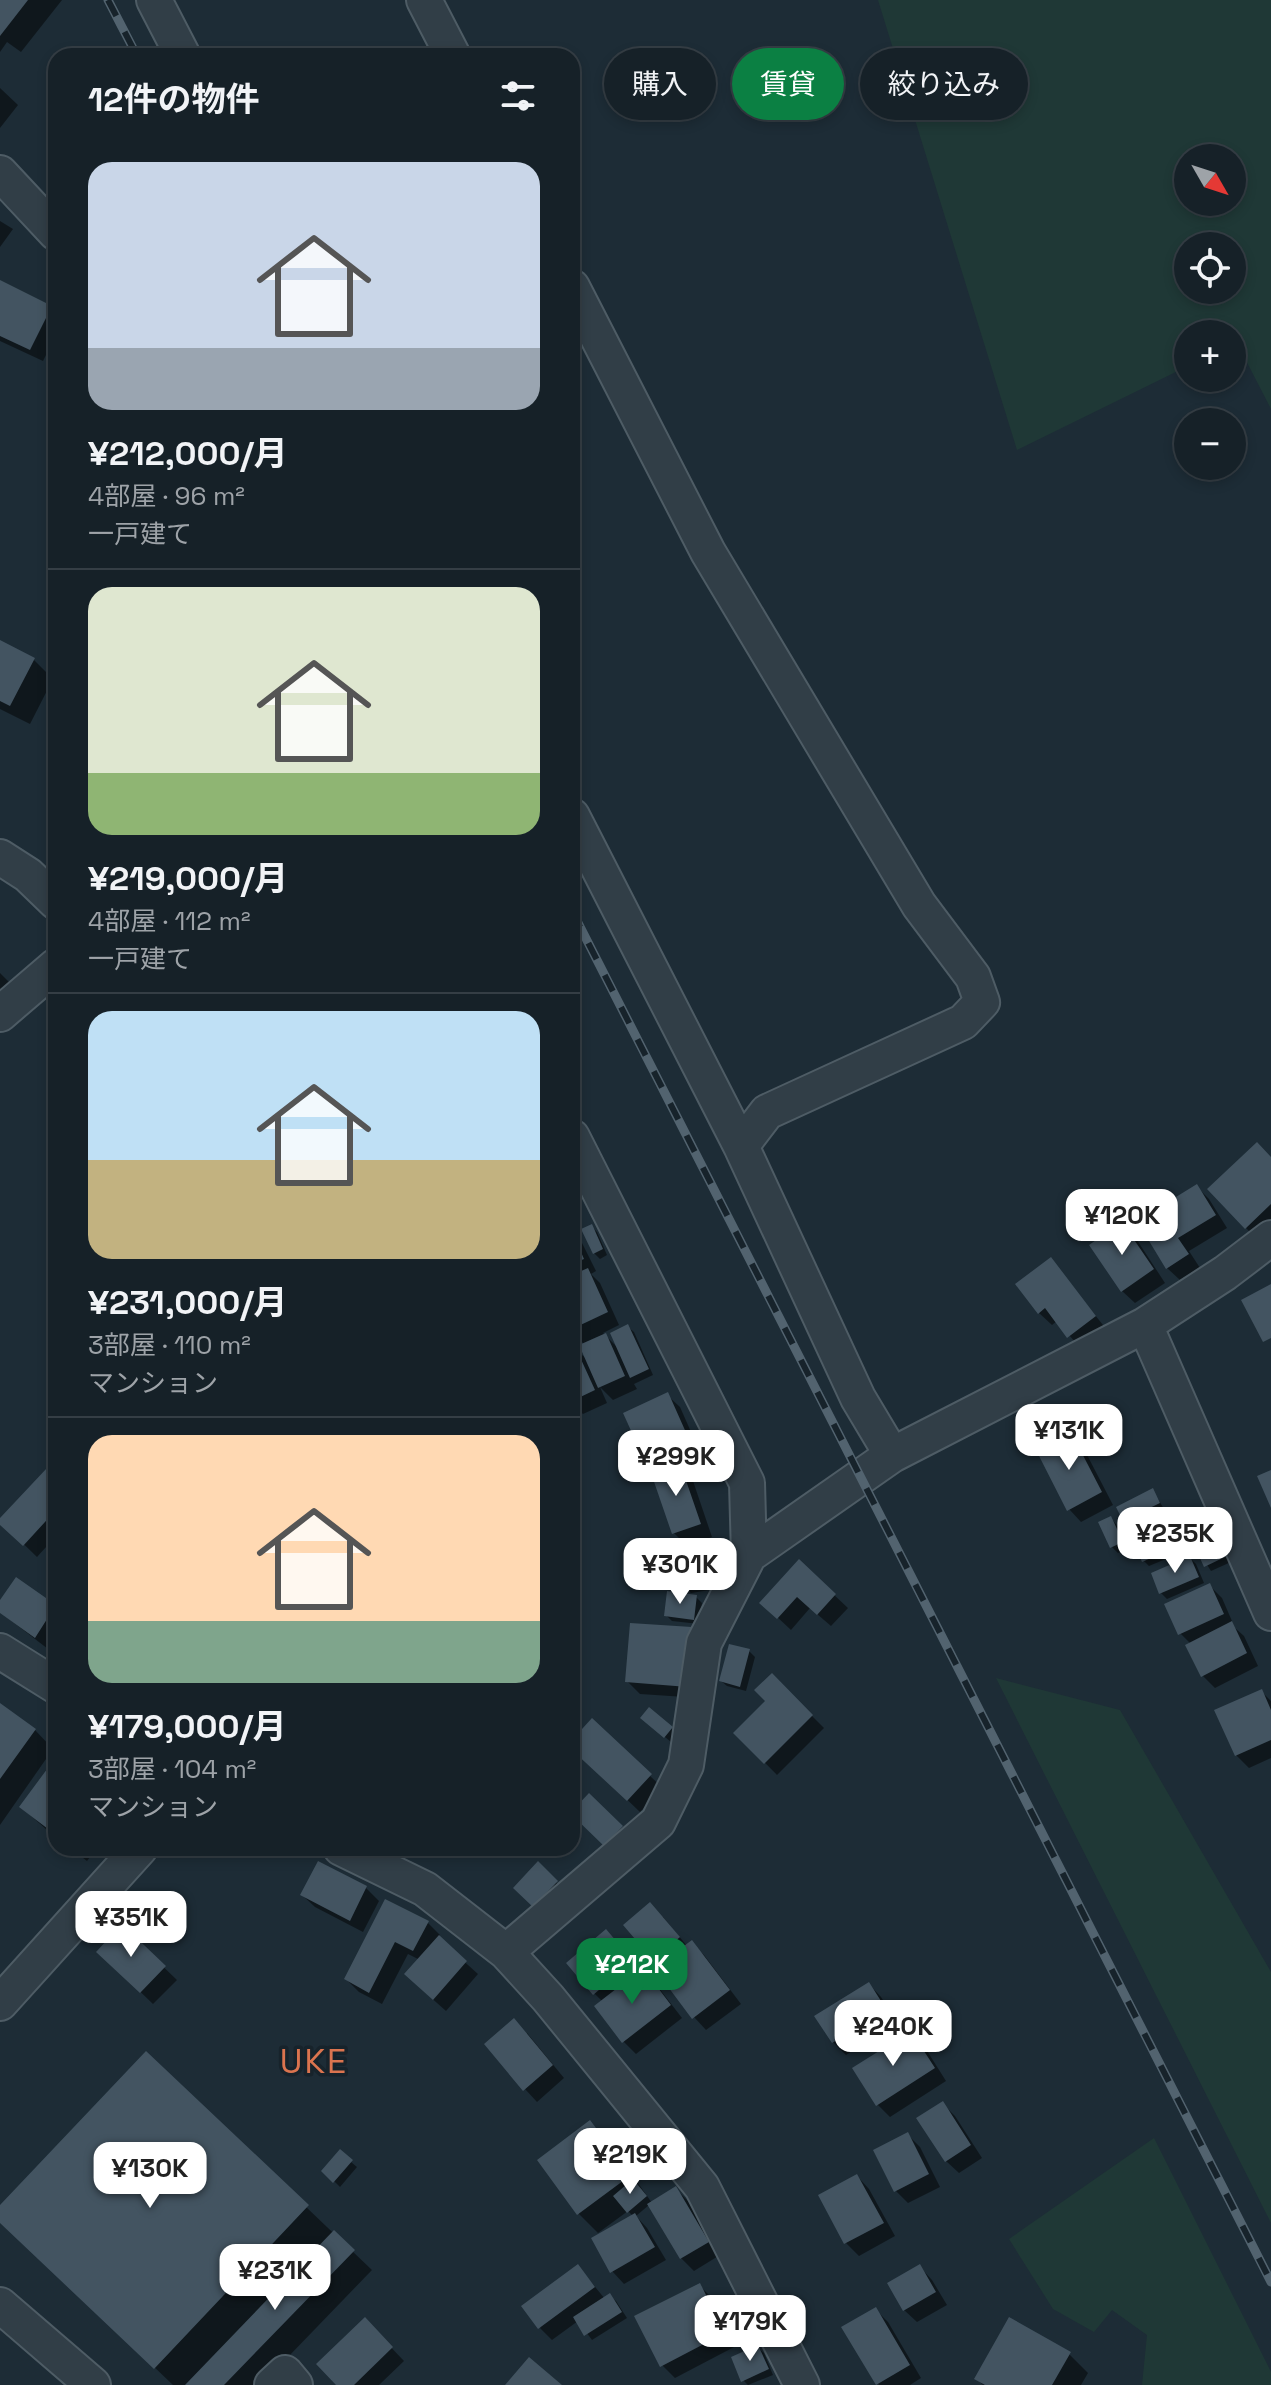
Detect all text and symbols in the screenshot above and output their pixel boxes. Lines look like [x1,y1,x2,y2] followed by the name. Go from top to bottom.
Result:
[604,48,716,120] chip: 購入
[732,48,844,120] chip: 賃貸
[860,48,1028,120] chip: 絞り込み
[496,74,540,118] icon: filters
[88,78,260,121] text: 12件の物件
[1174,144,1246,216] north arrow
[1174,144,1246,480] map controls
[242,214,386,358] icon: home
[1174,232,1246,304] button: locate
[1174,320,1246,392] button: +
[1174,408,1246,480] button: −
[88,432,288,475] text: ¥212,000/月
[88,479,245,513] text: 4部屋 · 96 m²
[88,517,192,551] text: 一戸建て
[242,639,386,783] icon: home
[88,857,288,900] text: ¥219,000/月
[88,904,250,938] text: 4部屋 · 112 m²
[88,942,192,976] text: 一戸建て
[242,1063,386,1207] icon: home
[1066,1189,1178,1257] pin: ¥120K
[1084,1198,1160,1232] text: ¥120K
[88,1281,288,1324] text: ¥231,000/月
[88,1328,251,1362] text: 3部屋 · 110 m²
[88,1366,218,1400] text: マンション
[1013,1404,1125,1472] pin: ¥131K
[1033,1413,1105,1447] text: ¥131K
[620,1430,732,1498] pin: ¥299K
[636,1439,716,1473] text: ¥299K
[242,1487,386,1631] icon: home
[1119,1507,1231,1575] pin: ¥235K
[1135,1516,1215,1550] text: ¥235K
[624,1538,736,1606] pin: ¥301K
[642,1547,718,1581] text: ¥301K
[88,1705,287,1748] text: ¥179,000/月
[88,1752,256,1786] text: 3部屋 · 104 m²
[88,1790,218,1824] text: マンション
[75,1891,187,1959] pin: ¥351K
[93,1900,169,1934] text: ¥351K
[576,1938,688,2006] pin: ¥212K
[594,1947,670,1981] text: ¥212K
[837,2000,949,2068] pin: ¥240K
[853,2009,933,2043] text: ¥240K
[280,2040,348,2083] district label: UKE
[574,2128,686,2196] pin: ¥219K
[592,2137,668,2171] text: ¥219K
[94,2142,206,2210] pin: ¥130K
[112,2151,188,2185] text: ¥130K
[219,2244,331,2312] pin: ¥231K
[238,2253,312,2287] text: ¥231K
[694,2295,806,2363] pin: ¥179K
[713,2304,787,2338] text: ¥179K

